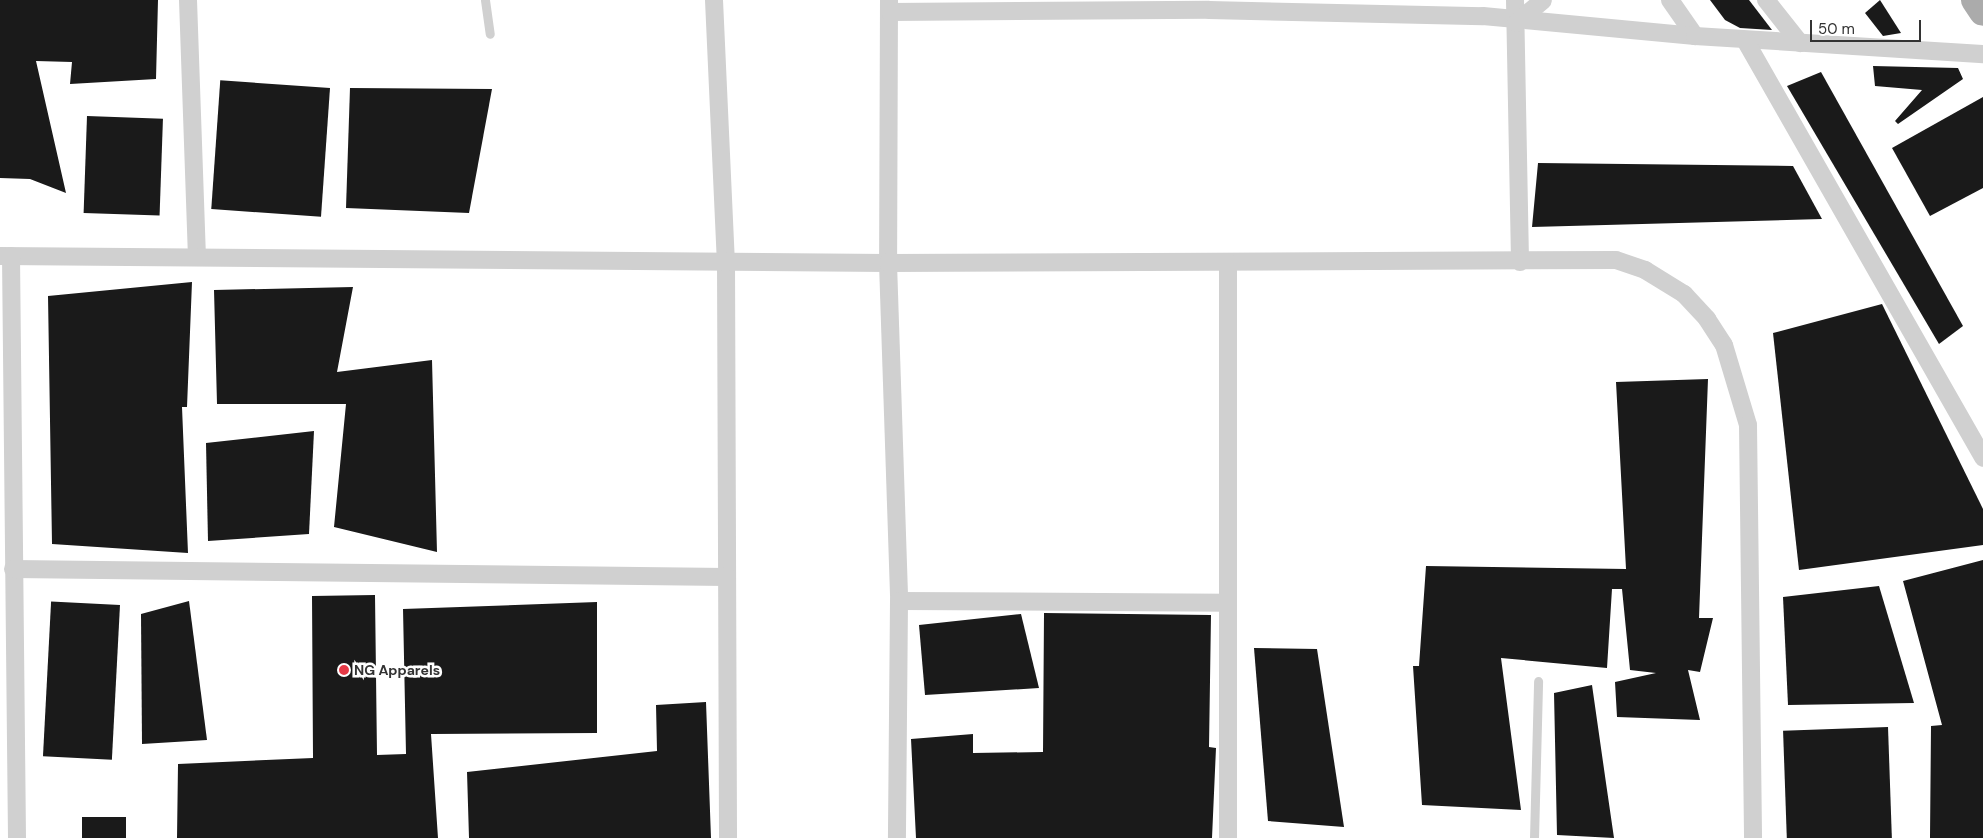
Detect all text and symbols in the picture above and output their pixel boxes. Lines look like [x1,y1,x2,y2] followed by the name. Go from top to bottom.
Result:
[1813,10,1924,42] scale bar
[1818,19,1855,39] text: 50 m
[354,662,440,678] place label: NG Apparels
[338,664,350,676] marker: NG Apparels

